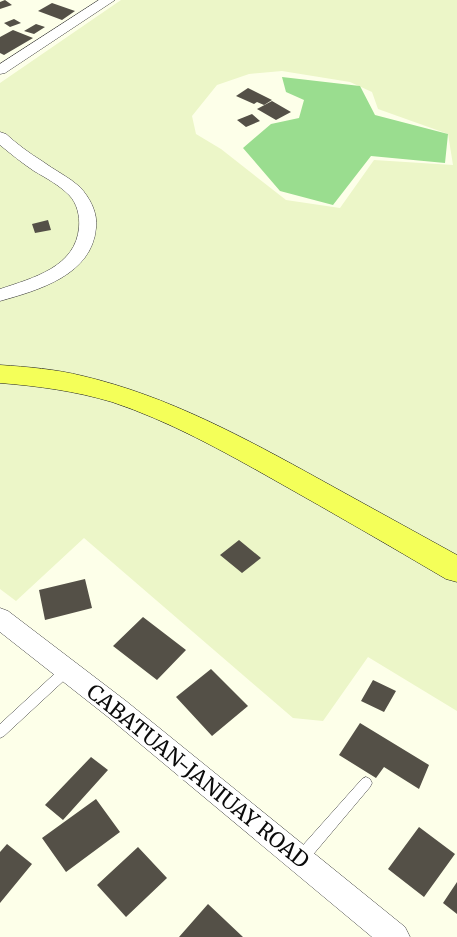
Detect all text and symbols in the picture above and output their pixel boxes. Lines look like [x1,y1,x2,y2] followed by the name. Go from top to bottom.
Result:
[81,678,315,874] street label: CABATUAN-JANIUAY ROAD

